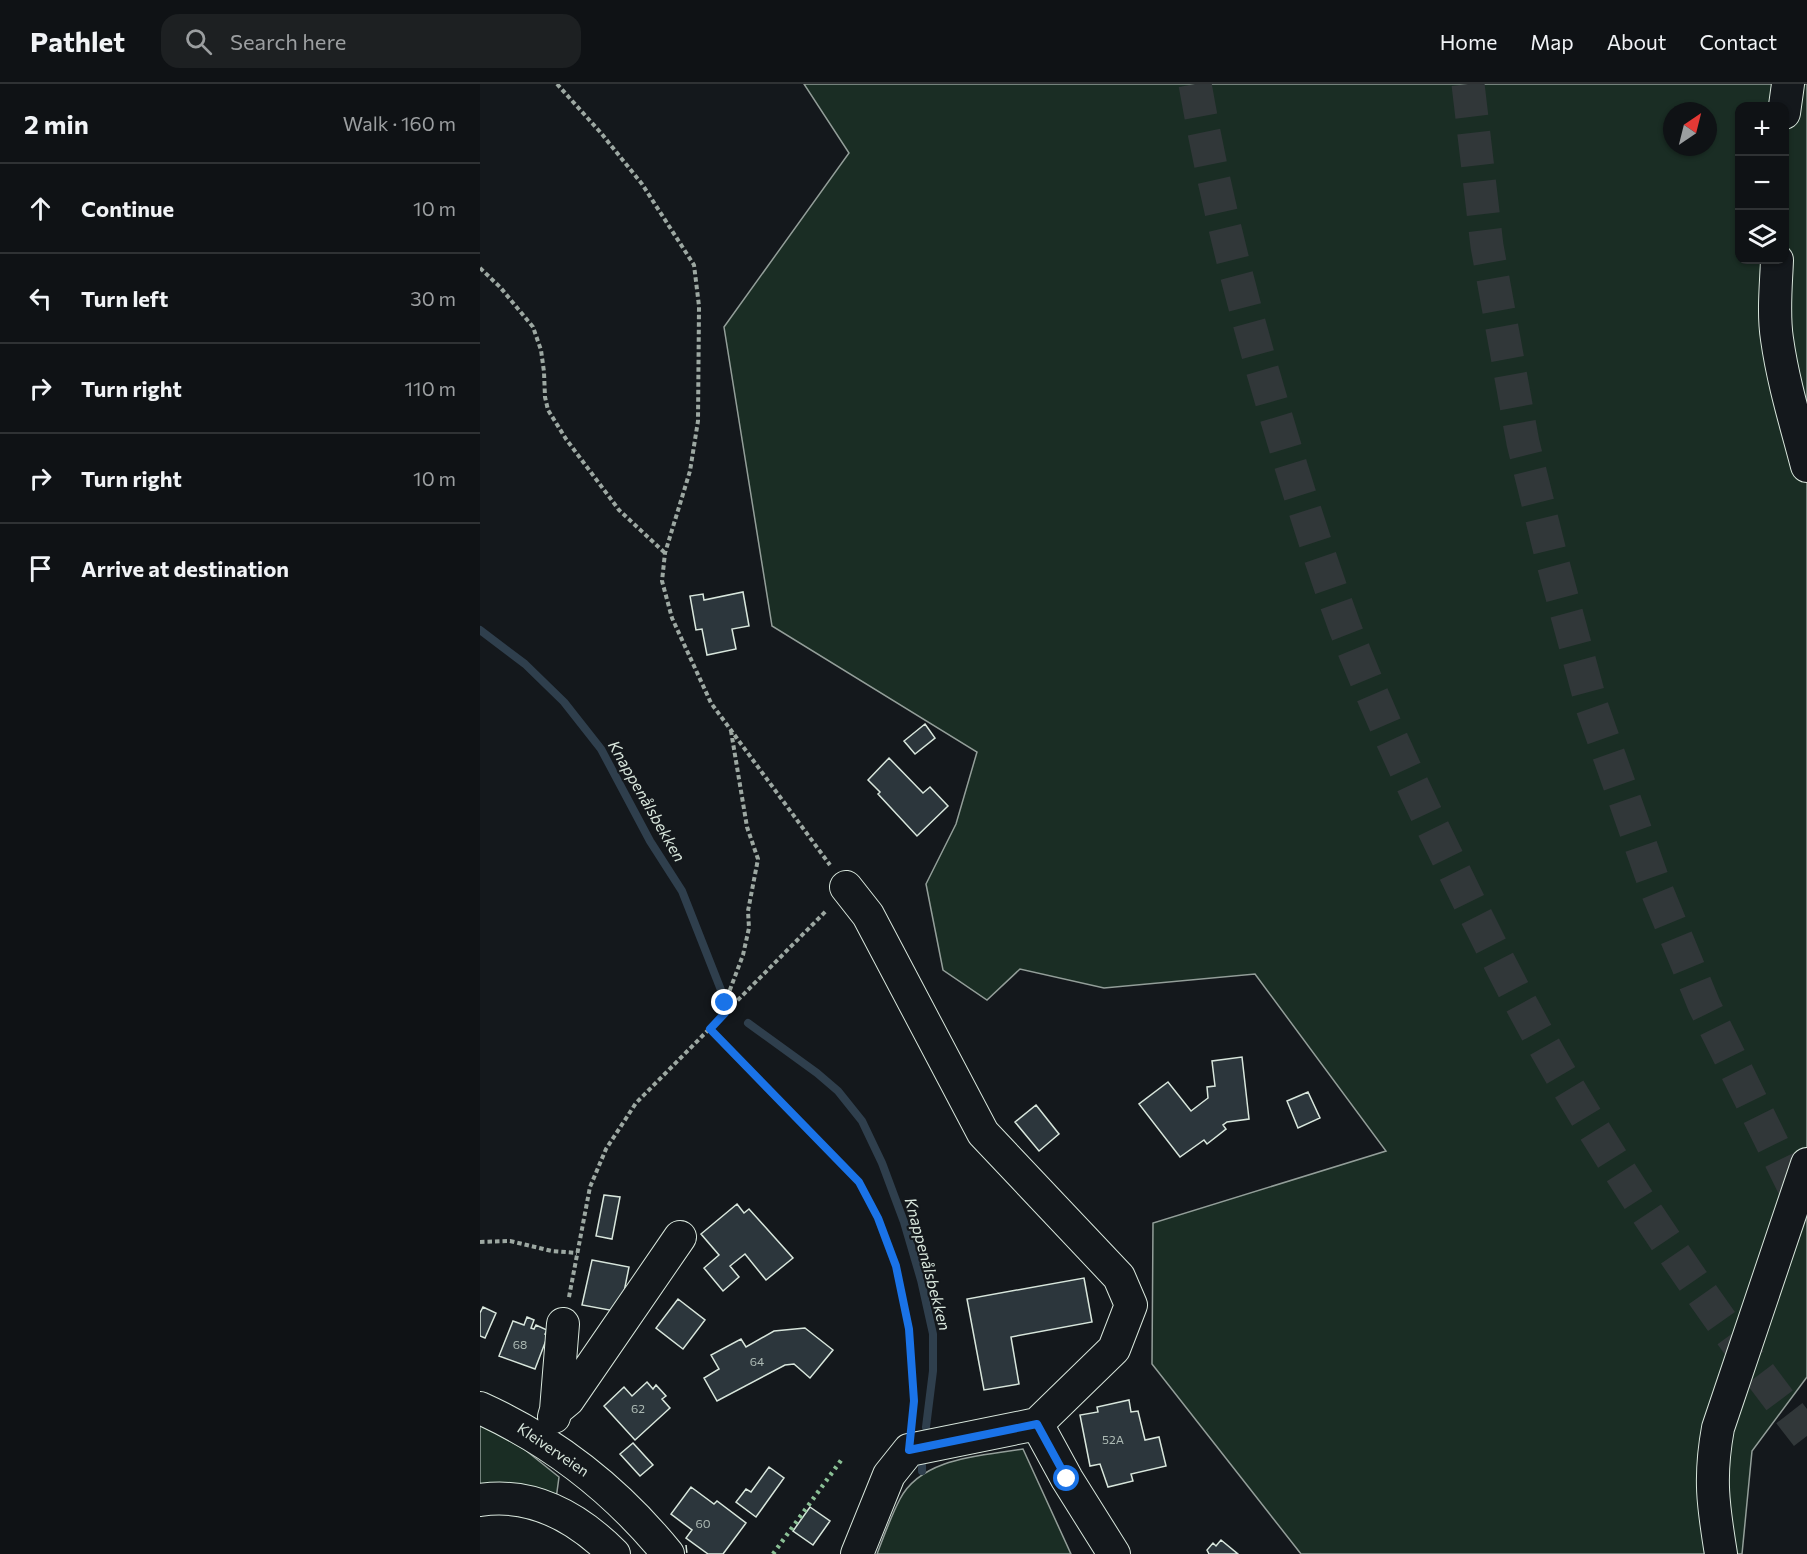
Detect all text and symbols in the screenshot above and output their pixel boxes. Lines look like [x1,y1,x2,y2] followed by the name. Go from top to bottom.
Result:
[161,14,581,68] search box
[30,24,125,58] text: Pathlet
[182,25,215,58] icon: search
[230,28,346,55] text: Search here
[1440,29,1497,54] text: Home
[1530,29,1574,54] text: Map
[1607,29,1666,54] text: About
[1699,29,1777,54] text: Contact
[1663,102,1717,156] north arrow
[1735,102,1789,264] map controls
[1735,102,1789,156] button: +
[24,108,89,139] text: 2 min
[343,111,456,135] text: Walk · 160 m
[1735,156,1789,210] button: −
[24,192,57,225] icon: ahead
[81,195,174,222] text: Continue
[413,196,456,220] text: 10 m
[1735,210,1789,264] button: layers
[24,282,57,315] icon: left
[81,285,168,312] text: Turn left
[410,286,456,310] text: 30 m
[24,372,57,405] icon: right
[81,375,182,402] text: Turn right
[405,376,456,400] text: 110 m
[24,462,57,495] icon: right
[81,465,182,492] text: Turn right
[413,466,456,490] text: 10 m
[24,552,57,585] icon: arrive
[81,555,289,582] text: Arrive at destination
[605,737,690,865] water label: Knappenålsbekken
[711,989,737,1015] route end
[902,1195,955,1332] water label: Knappenålsbekken
[513,1337,527,1351] house number: 68
[750,1354,764,1368] house number: 64
[631,1401,645,1415] house number: 62
[514,1419,593,1480] street label: Kleiverveien
[1102,1432,1124,1446] house number: 52A
[1053,1465,1079,1491] route start
[695,1516,711,1530] house number: 60

